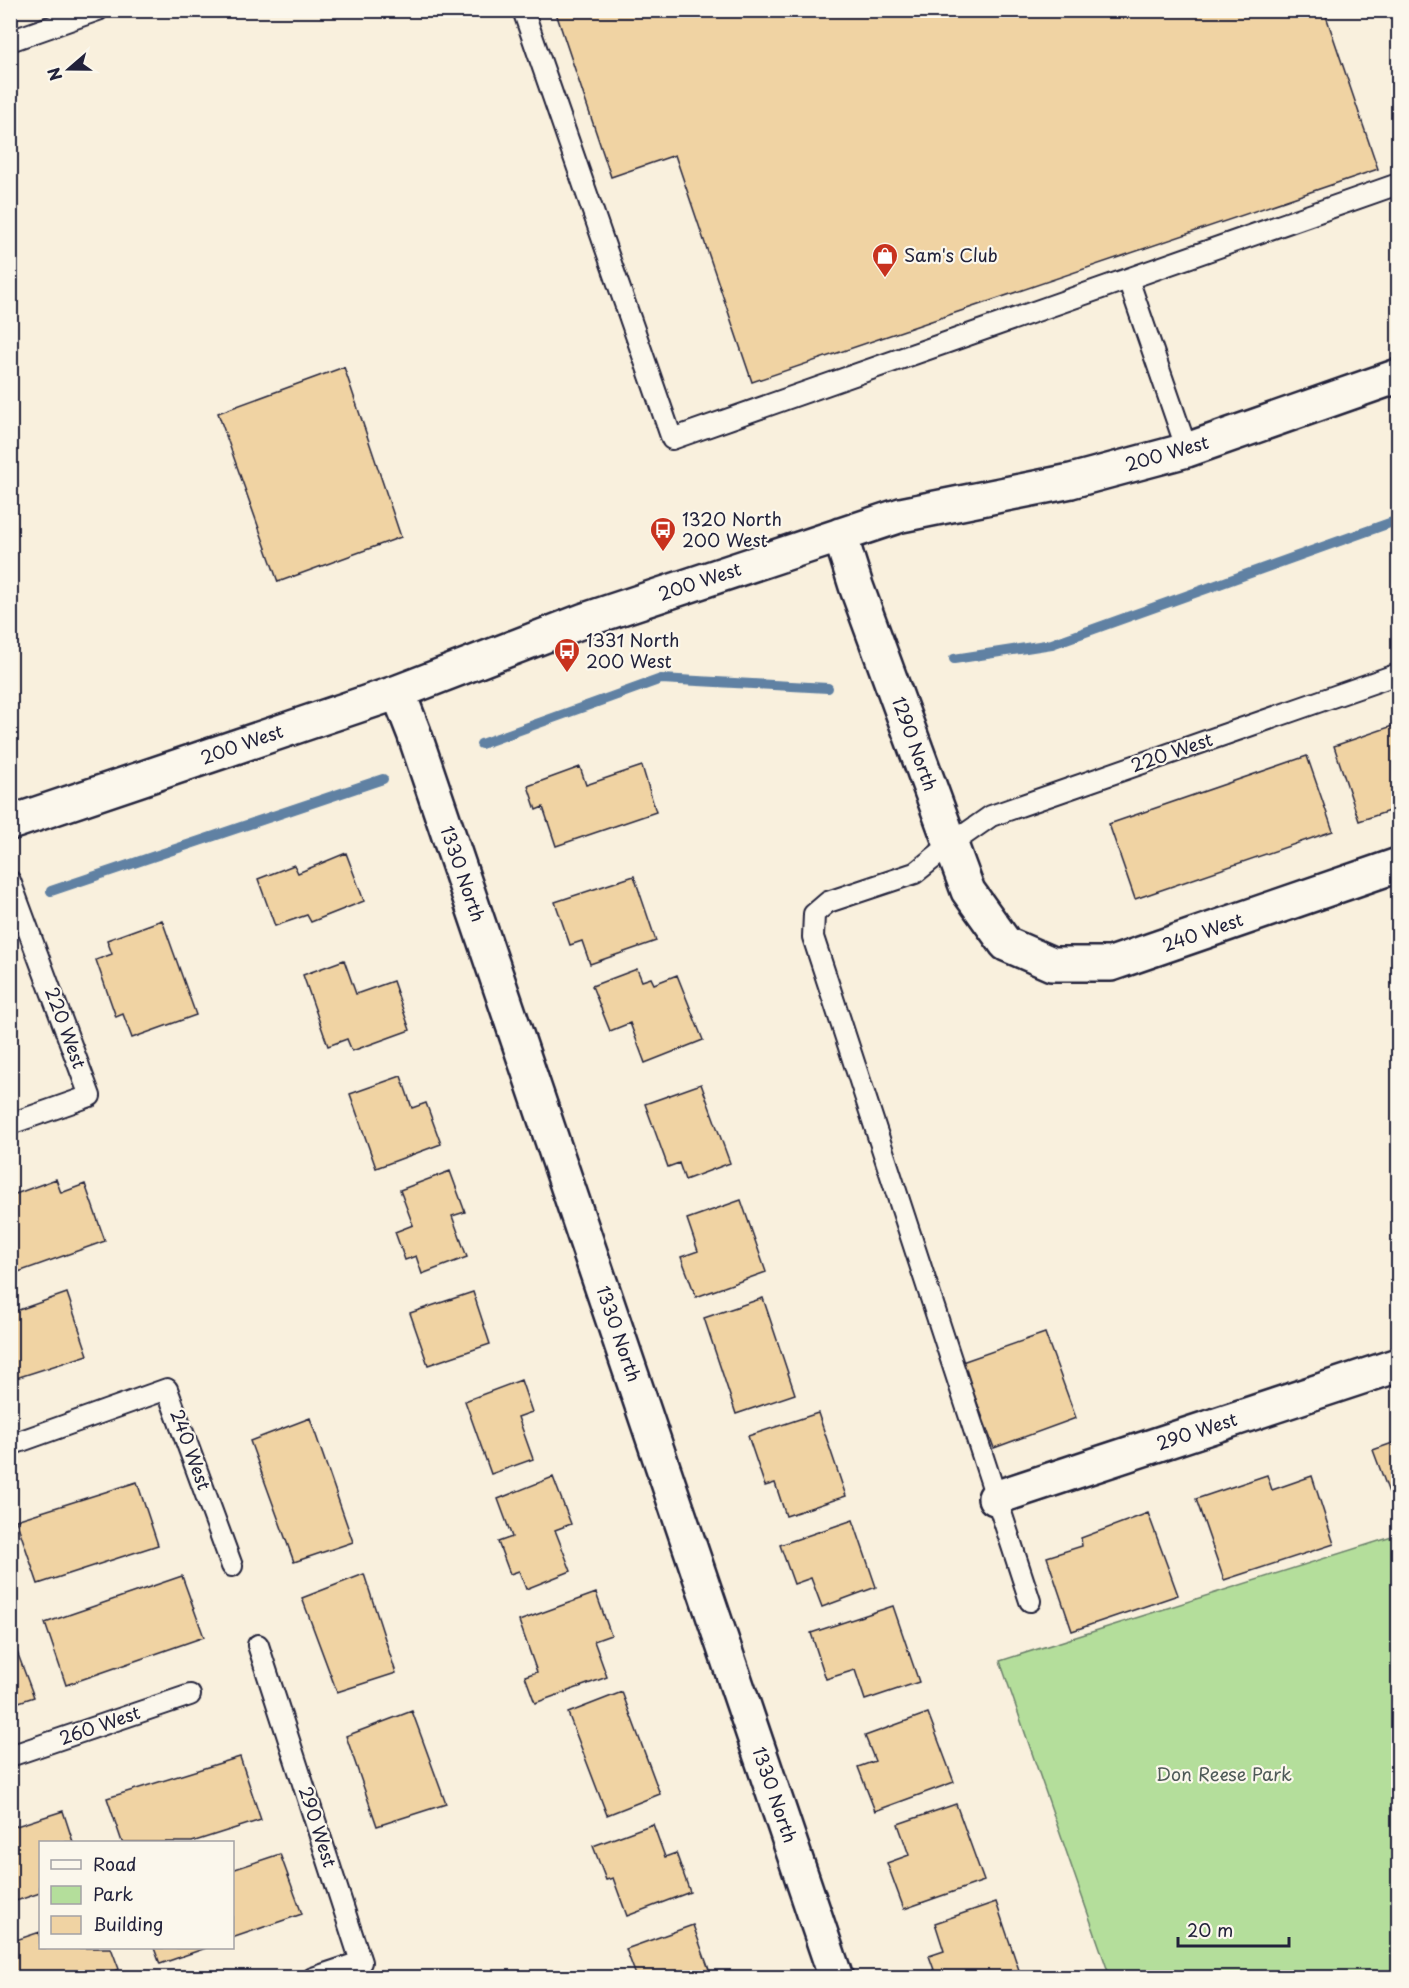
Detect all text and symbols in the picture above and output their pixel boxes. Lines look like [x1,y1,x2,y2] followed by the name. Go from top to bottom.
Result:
[39,39,99,99] north arrow
[41,64,67,85] text: N
[870,241,900,279] shop icon: Sam's Club
[904,241,998,268] place label: Sam's Club
[1122,428,1212,477] street label: 200 West
[682,505,782,553] place label: 1320 North 200 West
[648,515,678,553] bus stop icon: 1320 North 200 West
[655,554,745,607] street label: 200 West
[586,626,680,674] place label: 1331 North 200 West
[552,636,582,674] bus stop icon: 1331 North 200 West
[886,693,945,794] street label: 1290 North
[197,717,286,770] street label: 200 West
[1127,725,1216,778] street label: 220 West
[434,822,492,925] street label: 1330 North
[1158,905,1247,958] street label: 240 West
[39,983,94,1072] street label: 220 West
[590,1282,648,1385] street label: 1330 North
[164,1405,218,1494] street label: 240 West
[1153,1405,1240,1456] street label: 290 West
[55,1698,144,1751] street label: 260 West
[746,1743,804,1846] street label: 1330 North
[1156,1760,1292,1787] park label: Don Reese Park
[293,1783,344,1870] street label: 290 West
[39,1841,234,1949] legend
[93,1850,137,1877] text: Road
[93,1880,133,1907] text: Park
[93,1910,163,1937] text: Building
[1178,1910,1289,1948] scale bar
[1187,1916,1233,1943] text: 20 m

